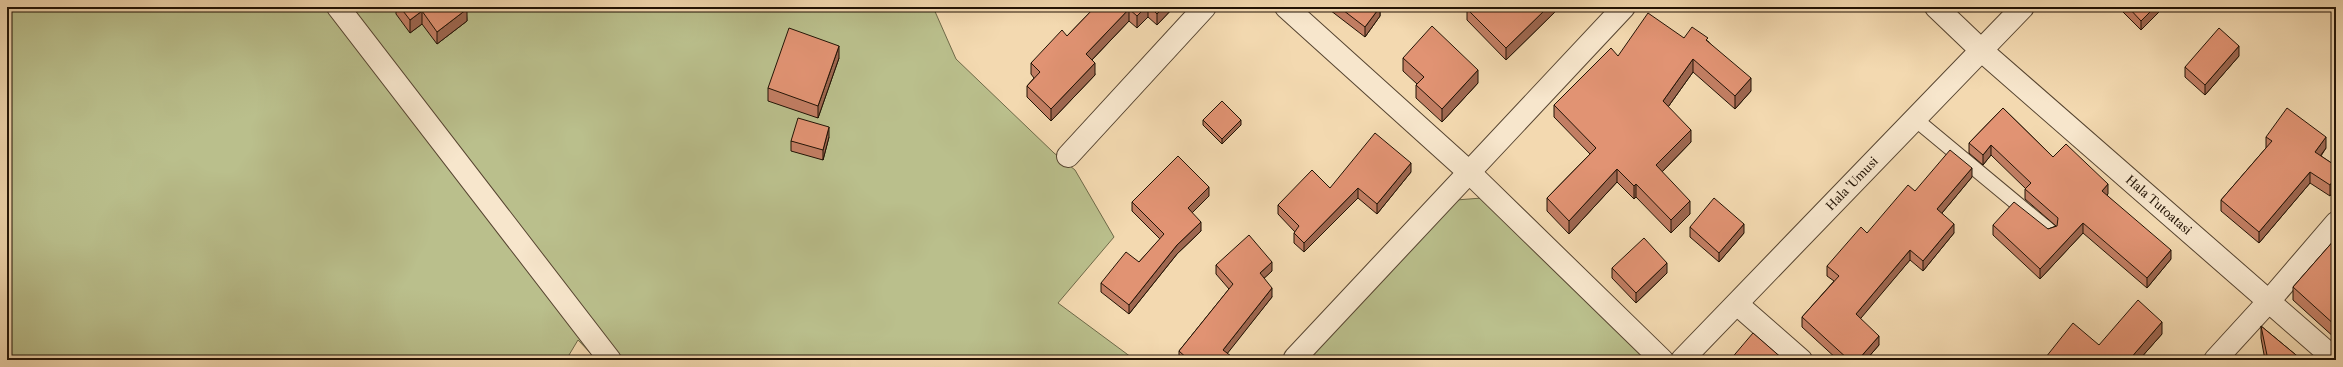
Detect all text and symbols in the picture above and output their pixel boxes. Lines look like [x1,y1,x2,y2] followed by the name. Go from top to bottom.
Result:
[1823,153,1881,213] street label: Hala 'Umusi
[2123,172,2195,238] street label: Hala Tutoatasi

